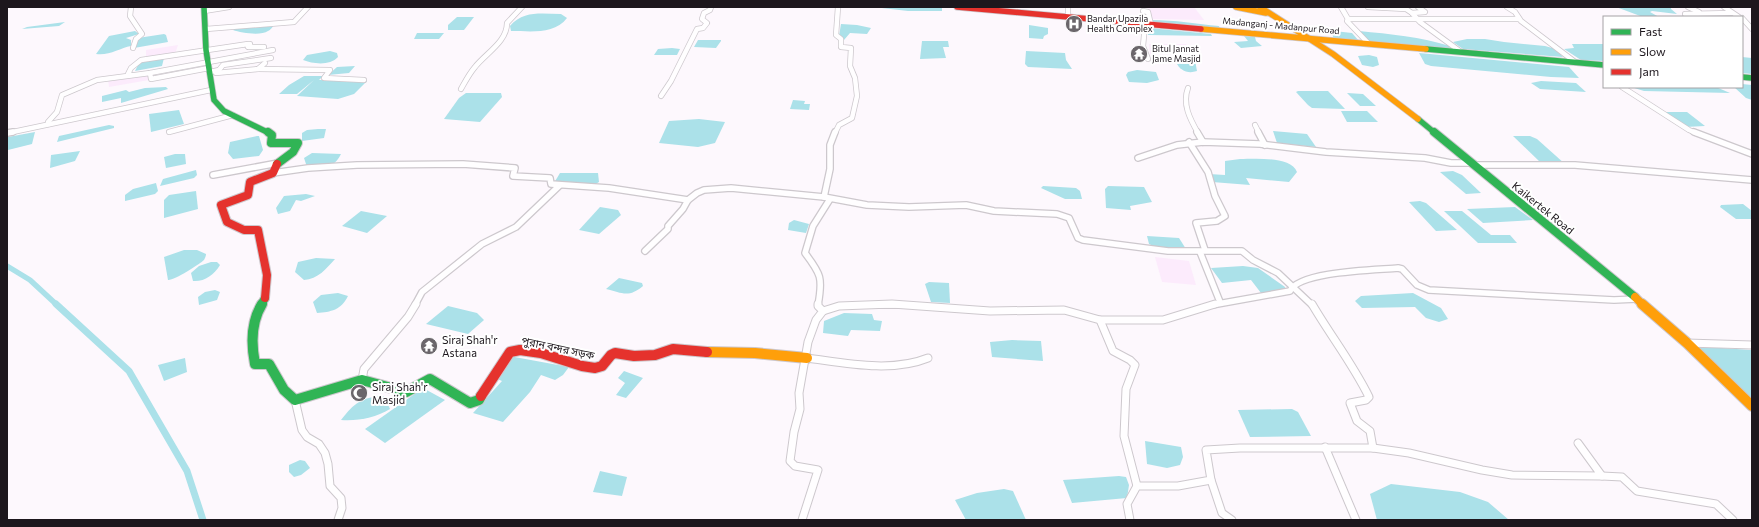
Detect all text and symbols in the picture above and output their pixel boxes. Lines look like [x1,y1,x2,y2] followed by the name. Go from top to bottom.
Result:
[1087,13,1153,34] place label: Bandar Upazila Health Complex
[1064,14,1084,34] hospital icon: Bandar Upazila Health Complex
[1222,15,1340,36] street label: Madanganj - Madanpur Road
[1603,16,1743,88] legend
[1639,24,1662,38] text: Fast
[1152,43,1201,64] place label: Bitul Jannat Jame Masjid
[1129,44,1149,64] temple icon: Bitul Jannat Jame Masjid
[1639,44,1666,58] text: Slow
[1639,64,1659,79] text: Jam
[1510,179,1577,237] street label: Kaikertek Road
[442,333,498,359] place label: Siraj Shah'r Astana
[520,333,596,363] street label: পুরান বন্দর সড়ক
[419,336,439,356] temple icon: Siraj Shah'r Astana
[372,380,428,406] place label: Siraj Shah'r Masjid
[349,383,369,403] mosque icon: Siraj Shah'r Masjid

